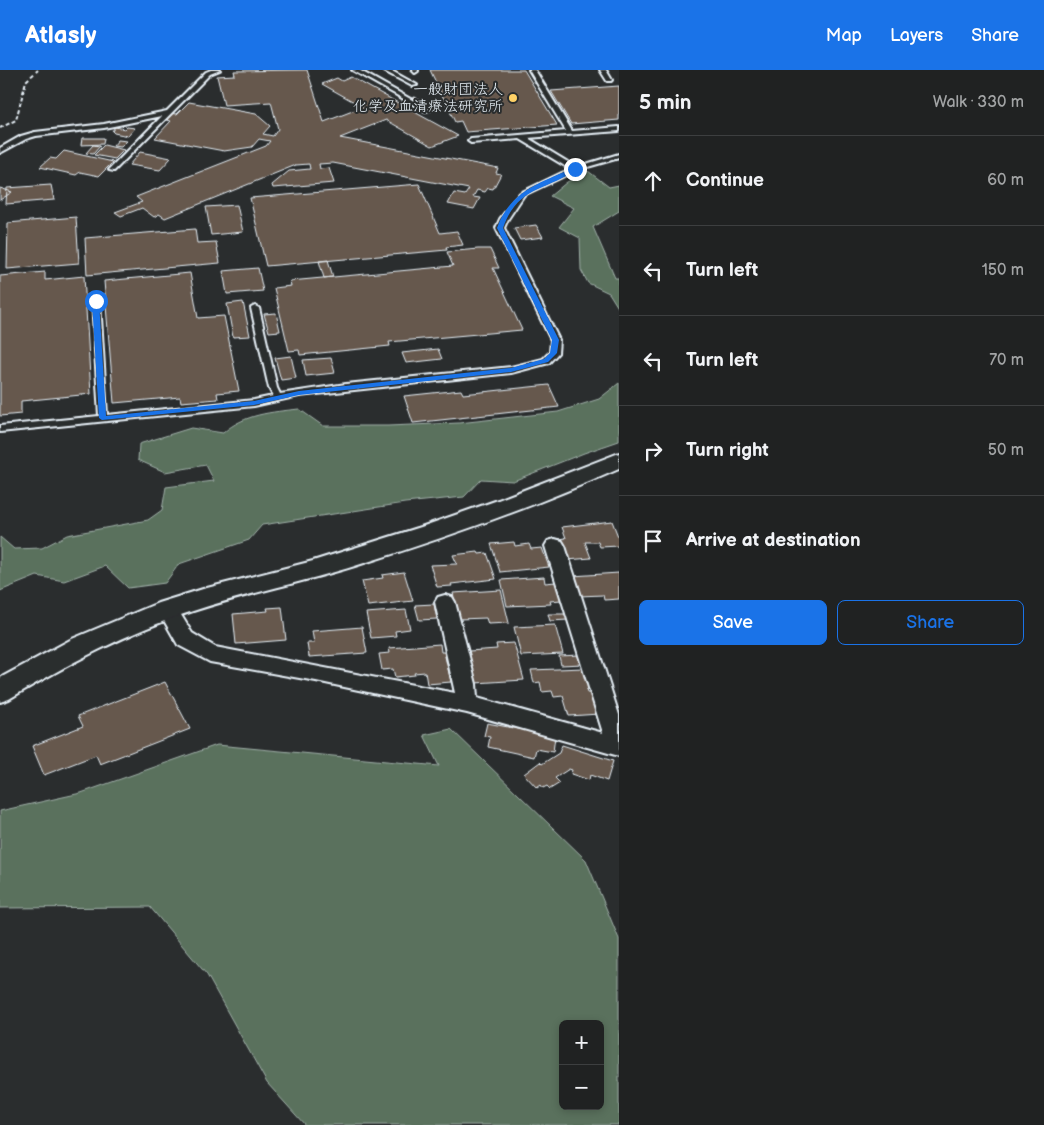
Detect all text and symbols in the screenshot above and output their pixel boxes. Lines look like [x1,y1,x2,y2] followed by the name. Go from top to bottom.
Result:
[25,21,96,50] text: Atlasly
[826,25,862,46] text: Map
[890,25,943,46] text: Layers
[971,25,1019,46] text: Share
[353,80,503,116] place label: 一般財団法人 化学及血清療法研究所
[639,90,692,115] text: 5 min
[507,92,519,104] marker: 一般財団法人 化学及血清療法研究所
[933,93,1024,112] text: Walk · 330 m
[564,158,587,181] route end
[639,167,667,195] icon: ahead
[686,169,764,192] text: Continue
[987,171,1024,190] text: 60 m
[639,257,667,285] icon: left
[686,259,758,282] text: Turn left
[982,261,1024,280] text: 150 m
[85,290,108,313] route start
[639,347,667,375] icon: left
[686,349,758,372] text: Turn left
[989,351,1024,370] text: 70 m
[639,437,667,465] icon: right
[686,439,769,462] text: Turn right
[988,441,1024,460] text: 50 m
[639,527,667,555] icon: arrive
[686,529,861,552] text: Arrive at destination
[639,600,827,645] button: Save
[837,600,1024,645] button: Share
[559,1020,604,1110] map controls
[559,1020,604,1065] button: +
[559,1065,604,1110] button: −

